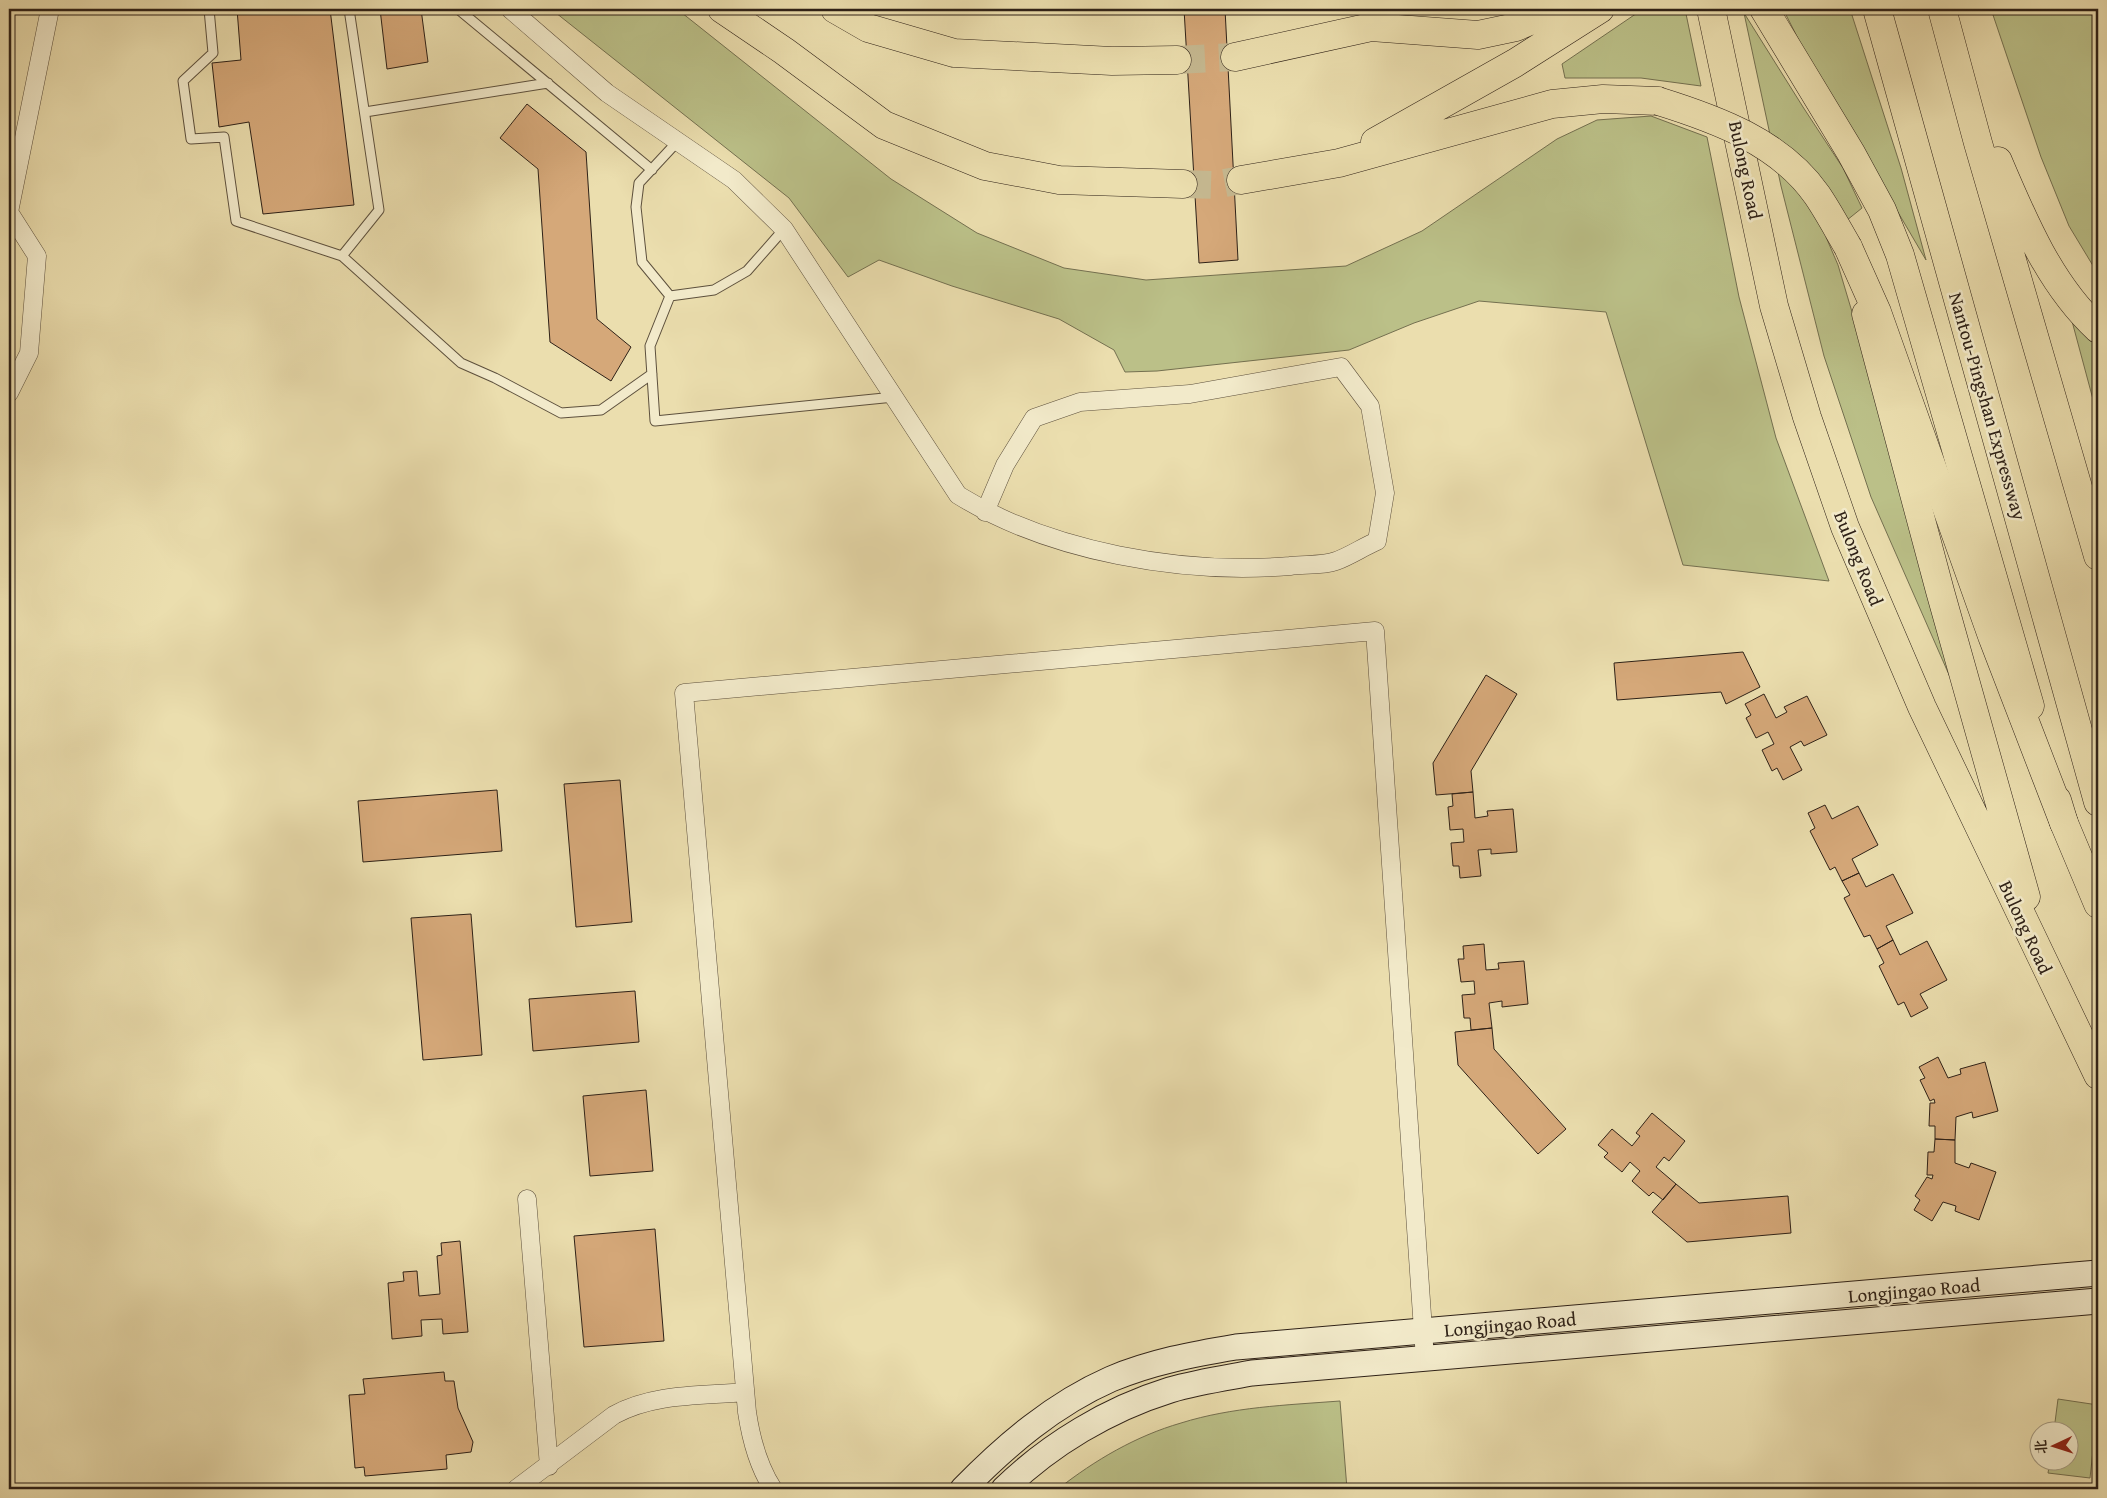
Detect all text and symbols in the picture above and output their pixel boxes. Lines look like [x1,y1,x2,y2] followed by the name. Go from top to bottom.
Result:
[1722,118,1770,223] street label: Bulong Road
[1942,289,2034,524] street label: Nantou-Pingshan Expressway
[1827,506,1891,610] street label: Bulong Road
[1992,876,2060,979] street label: Bulong Road
[1847,1270,1982,1310] street label: Longjingao Road
[1443,1304,1578,1344] street label: Longjingao Road
[2030,1420,2080,1470] north arrow
[2031,1439,2051,1455] text: 北

